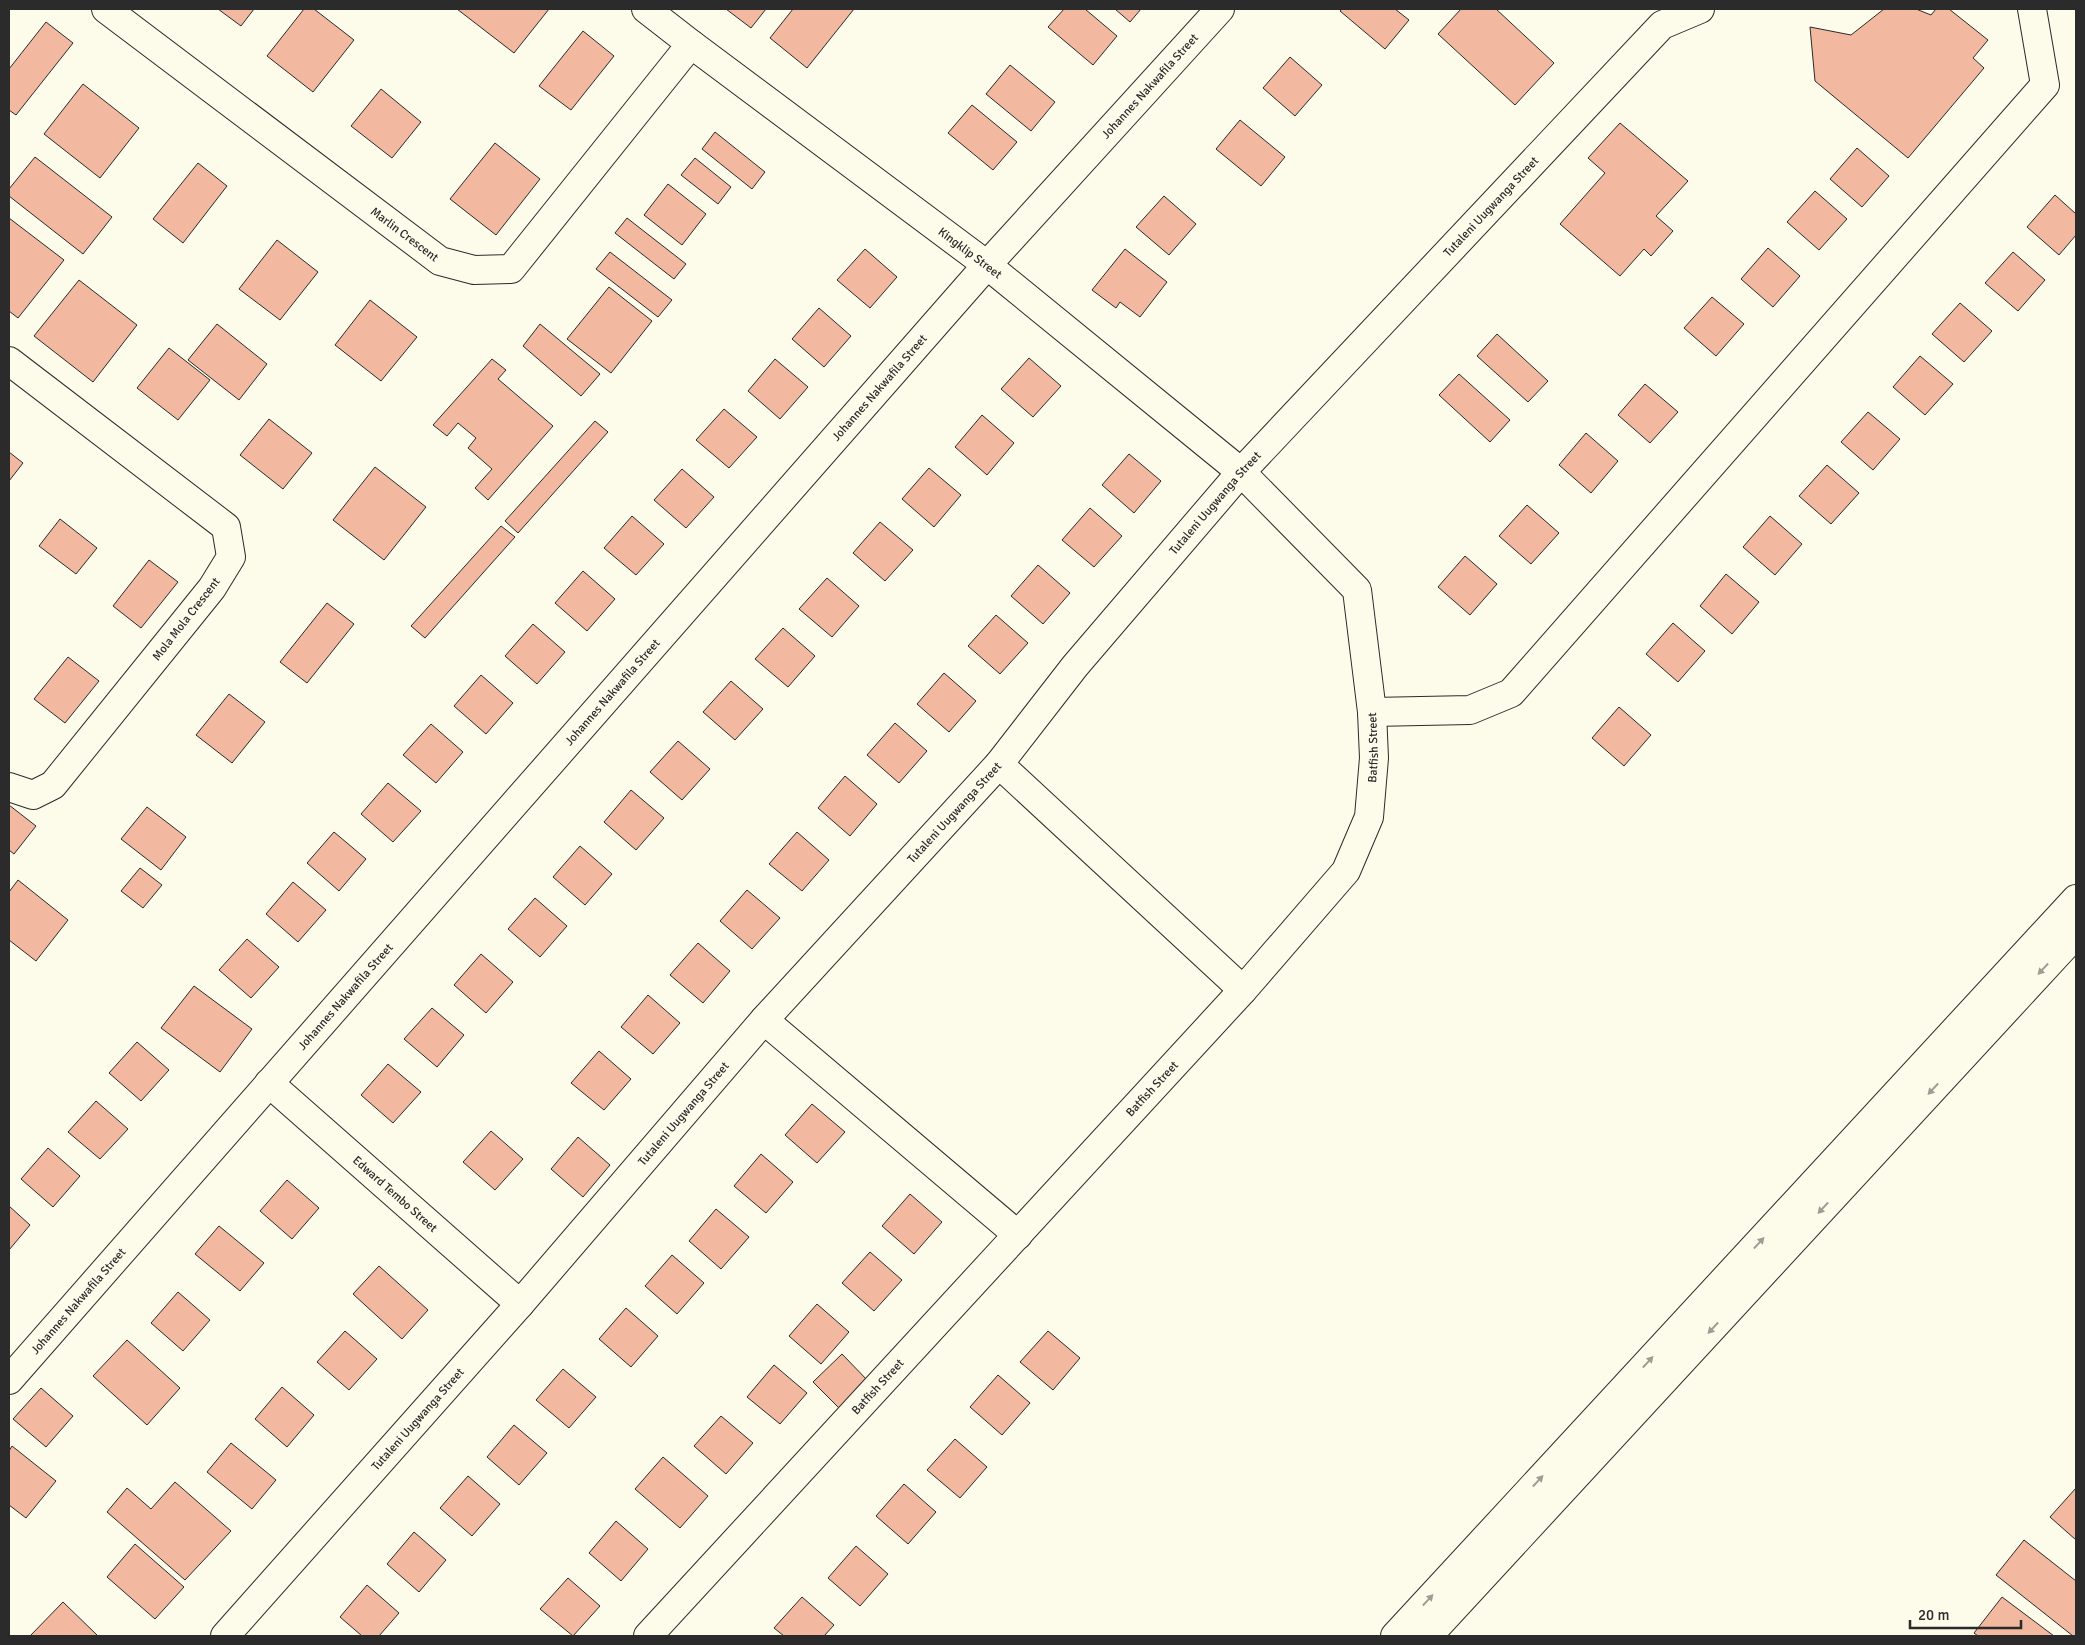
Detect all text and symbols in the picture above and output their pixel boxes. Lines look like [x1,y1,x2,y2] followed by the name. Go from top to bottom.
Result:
[1099,31,1202,142] street label: Johannes Nakwafila Street
[1441,154,1542,260] street label: Tutaleni Uugwanga Street
[367,204,441,265] street label: Marlin Crescent
[935,225,1005,282] street label: Kingklip Street
[829,332,931,444] street label: Johannes Nakwafila Street
[1166,448,1264,558] street label: Tutaleni Uugwanga Street
[149,575,224,664] street label: Mola Mola Crescent
[562,636,663,749] street label: Johannes Nakwafila Street
[1365,712,1382,783] street label: Batfish Street
[904,759,1005,867] street label: Tutaleni Uugwanga Street
[295,941,396,1053] street label: Johannes Nakwafila Street
[2037,963,2049,975] one-way arrow
[1123,1058,1182,1120] street label: Batfish Street
[635,1059,733,1169] street label: Tutaleni Uugwanga Street
[1927,1082,1939,1094] one-way arrow
[349,1153,440,1236] street label: Edward Tembo Street
[1817,1202,1829,1214] one-way arrow
[1753,1237,1765,1249] one-way arrow
[28,1245,129,1358] street label: Johannes Nakwafila Street
[1707,1321,1719,1333] one-way arrow
[849,1356,907,1418] street label: Batfish Street
[1642,1356,1654,1368] one-way arrow
[368,1365,468,1474] street label: Tutaleni Uugwanga Street
[1532,1476,1544,1488] one-way arrow
[1422,1595,1434,1607] one-way arrow
[1910,1598,2021,1630] scale bar
[1918,1606,1949,1624] text: 20 m

